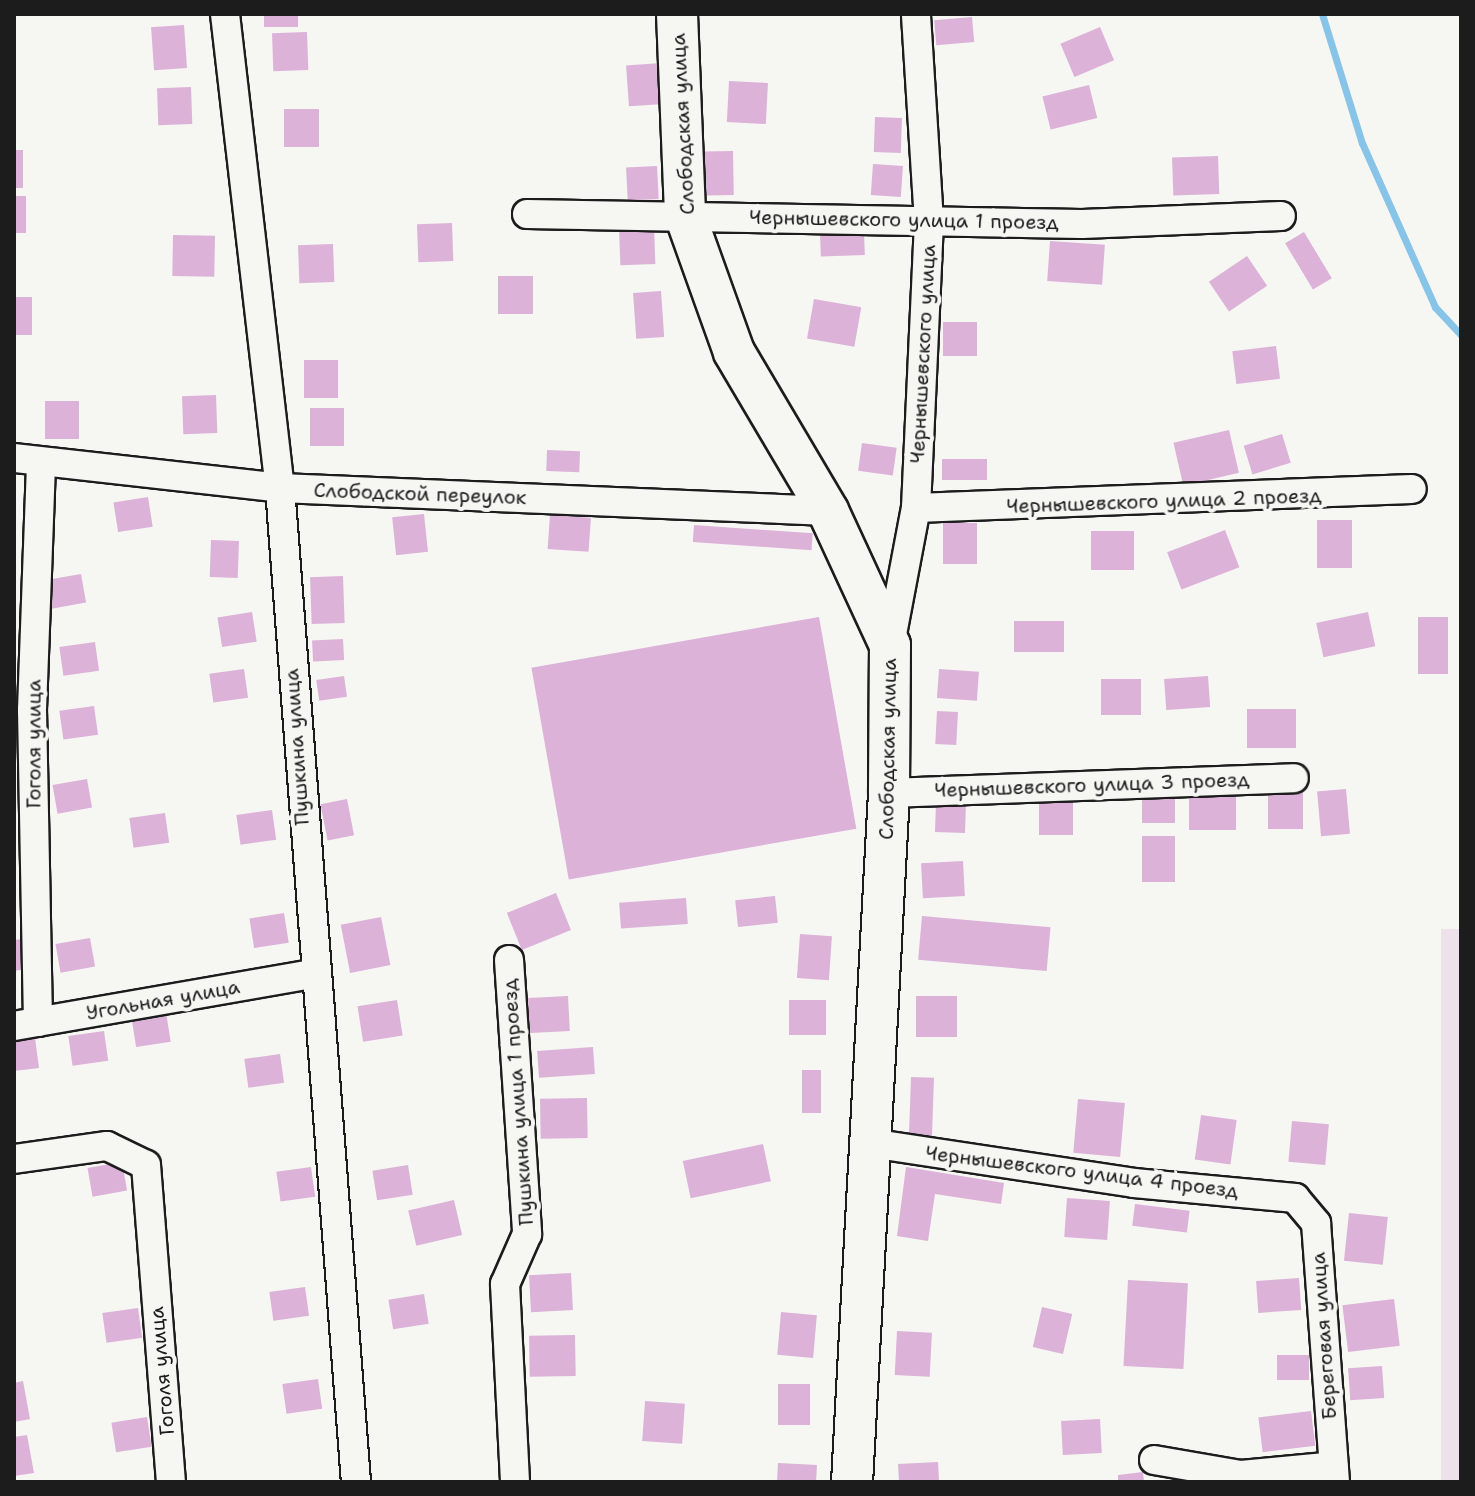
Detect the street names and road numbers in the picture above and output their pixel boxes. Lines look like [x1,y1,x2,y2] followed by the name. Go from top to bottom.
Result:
[666,33,700,215] street label: Слободская улица
[749,205,1059,235] street label: Чернышевского улица 1 проезд
[905,244,941,464] street label: Чернышевского улица
[313,478,527,510] street label: Слободской переулок
[1006,484,1322,518] street label: Чернышевского улица 2 проезд
[874,658,902,840] street label: Слободская улица
[280,668,314,826] street label: Пушкина улица
[22,679,46,809] street label: Гоголя улица
[934,768,1250,802] street label: Чернышевского улица 3 проезд
[84,975,242,1025] street label: Угольная улица
[497,978,539,1226] street label: Пушкина улица 1 проезд
[924,1141,1240,1203] street label: Чернышевского улица 4 проезд
[1306,1251,1342,1421] street label: Береговая улица
[144,1306,180,1436] street label: Гоголя улица

